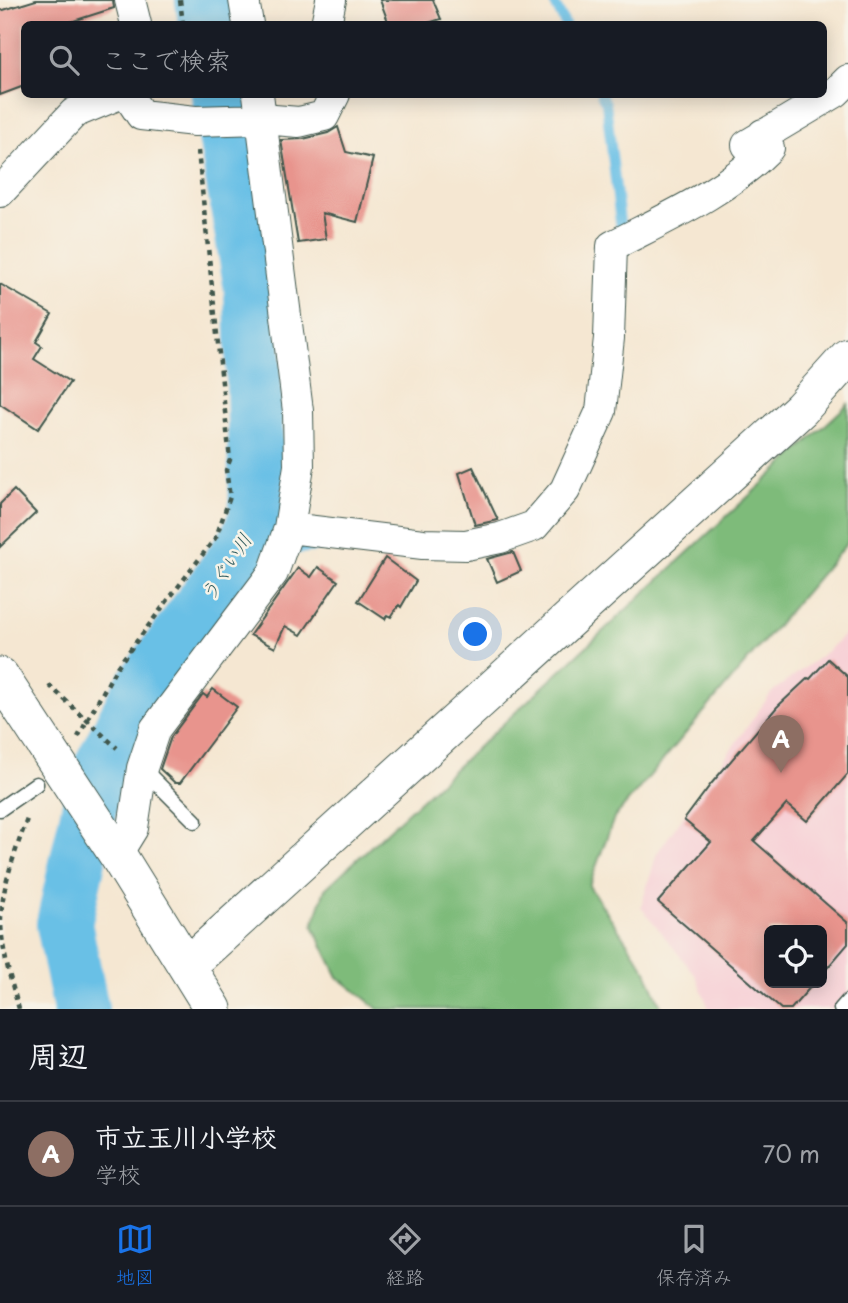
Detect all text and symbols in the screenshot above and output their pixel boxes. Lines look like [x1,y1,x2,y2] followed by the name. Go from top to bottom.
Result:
[21,21,827,98] search box
[101,40,231,79] text: ここで検索
[45,41,83,79] icon: search
[193,527,258,606] water label: うぐい川
[458,617,492,651] your location
[758,715,804,773] pin: A
[764,925,827,988] map controls
[764,925,827,988] button: locate
[28,1032,88,1077] text: 周辺
[95,1117,277,1156] text: 市立玉川小学校
[42,1136,60,1171] text: A
[762,1136,820,1171] text: 70 m
[95,1156,141,1191] text: 学校
[116,1220,154,1290] tab: 地図
[386,1220,424,1290] tab: 経路
[656,1220,732,1290] tab: 保存済み

